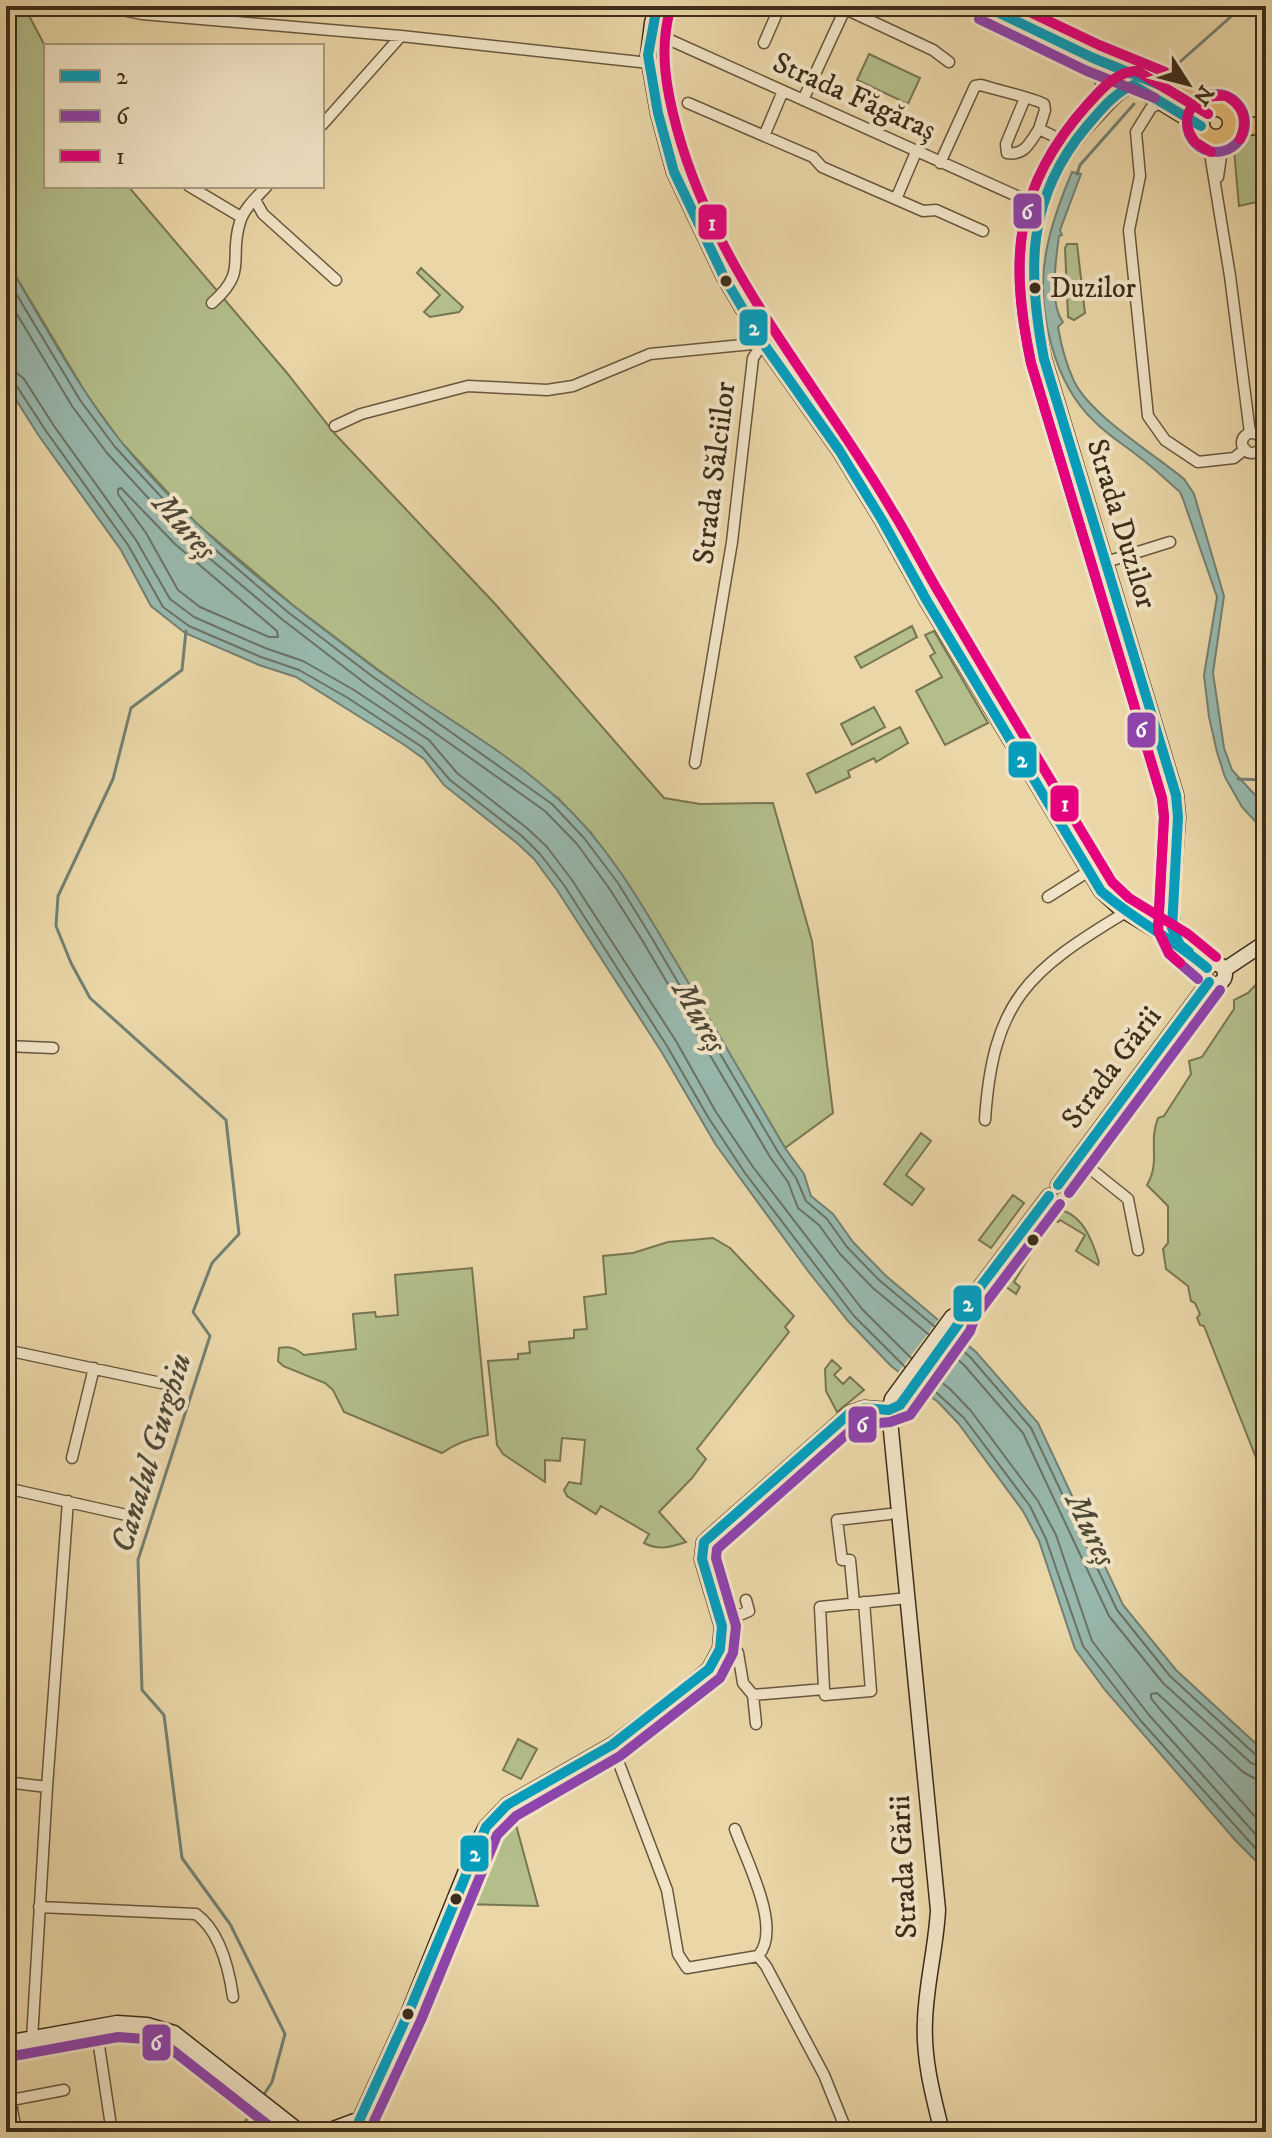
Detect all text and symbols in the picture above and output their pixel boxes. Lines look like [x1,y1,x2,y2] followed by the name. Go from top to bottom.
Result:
[44,44,324,188] legend
[1148,44,1228,124] north arrow
[767,45,941,149] street label: Strada Făgăraș
[116,62,128,92] text: 2
[1187,80,1219,110] text: N
[116,102,130,132] text: 6
[116,142,125,172] text: 1
[1012,192,1043,230] line badge: 6
[1021,199,1034,226] text: 6
[697,203,728,241] line badge: 1
[708,210,716,237] text: 1
[1050,271,1137,306] place label: Duzilor
[718,273,734,289] unlabelled marker
[1027,280,1043,296] marker: Duzilor
[738,308,769,347] line badge: 2
[749,315,761,342] text: 2
[685,380,745,566] street label: Strada Sălciilor
[1078,435,1164,613] street label: Strada Duzilor
[142,484,225,570] water label: Mureș
[1126,711,1157,749] line badge: 6
[1135,717,1148,744] text: 6
[1007,740,1038,779] line badge: 2
[1017,747,1029,774] text: 2
[1049,784,1080,823] line badge: 1
[1061,791,1069,818] text: 1
[662,972,736,1061] water label: Mureș
[1054,999,1170,1137] street label: Strada Gării
[1025,1232,1041,1248] unlabelled marker
[952,1284,983,1323] line badge: 2
[963,1291,975,1318] text: 2
[103,1349,201,1557] water label: Canalul Gurghiu
[847,1405,878,1444] line badge: 6
[856,1412,869,1439] text: 6
[1054,1485,1125,1574] water label: Mureș
[882,1794,926,1940] street label: Strada Gării
[459,1834,490,1873] line badge: 2
[470,1841,482,1868] text: 2
[448,1891,464,1907] unlabelled marker
[400,2006,416,2022] unlabelled marker
[141,2023,172,2062] line badge: 6
[150,2030,163,2057] text: 6

